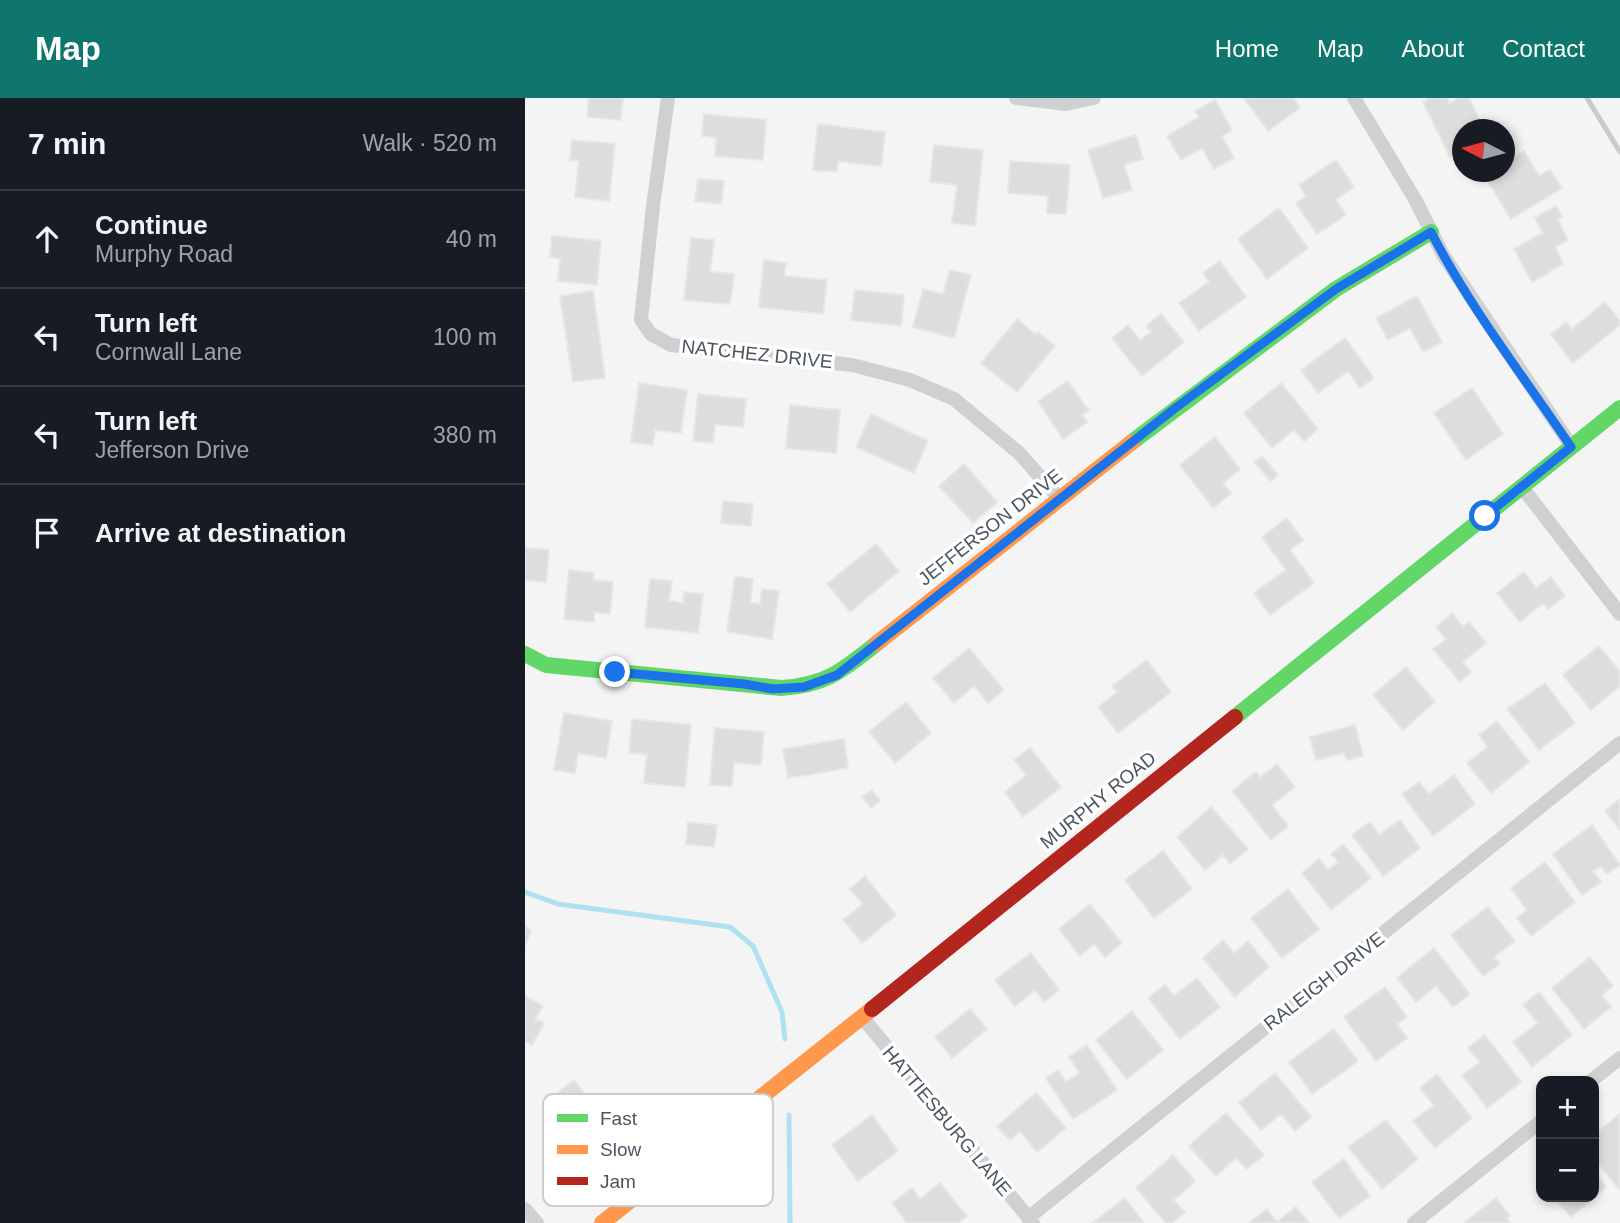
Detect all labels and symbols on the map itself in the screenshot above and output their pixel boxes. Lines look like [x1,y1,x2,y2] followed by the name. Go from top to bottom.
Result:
[1452,119,1515,182] north arrow
[680,336,834,372] street label: NATCHEZ DRIVE
[914,464,1066,590] street label: JEFFERSON DRIVE
[1469,500,1500,531] route start
[599,656,630,687] route end
[1036,747,1160,853] street label: MURPHY ROAD
[1260,928,1388,1034] street label: RALEIGH DRIVE
[878,1042,1016,1200] street label: HATTIESBURG LANE
[543,1094,773,1206] legend
[600,1108,638,1129] text: Fast
[600,1139,641,1160] text: Slow
[600,1171,636,1192] text: Jam

